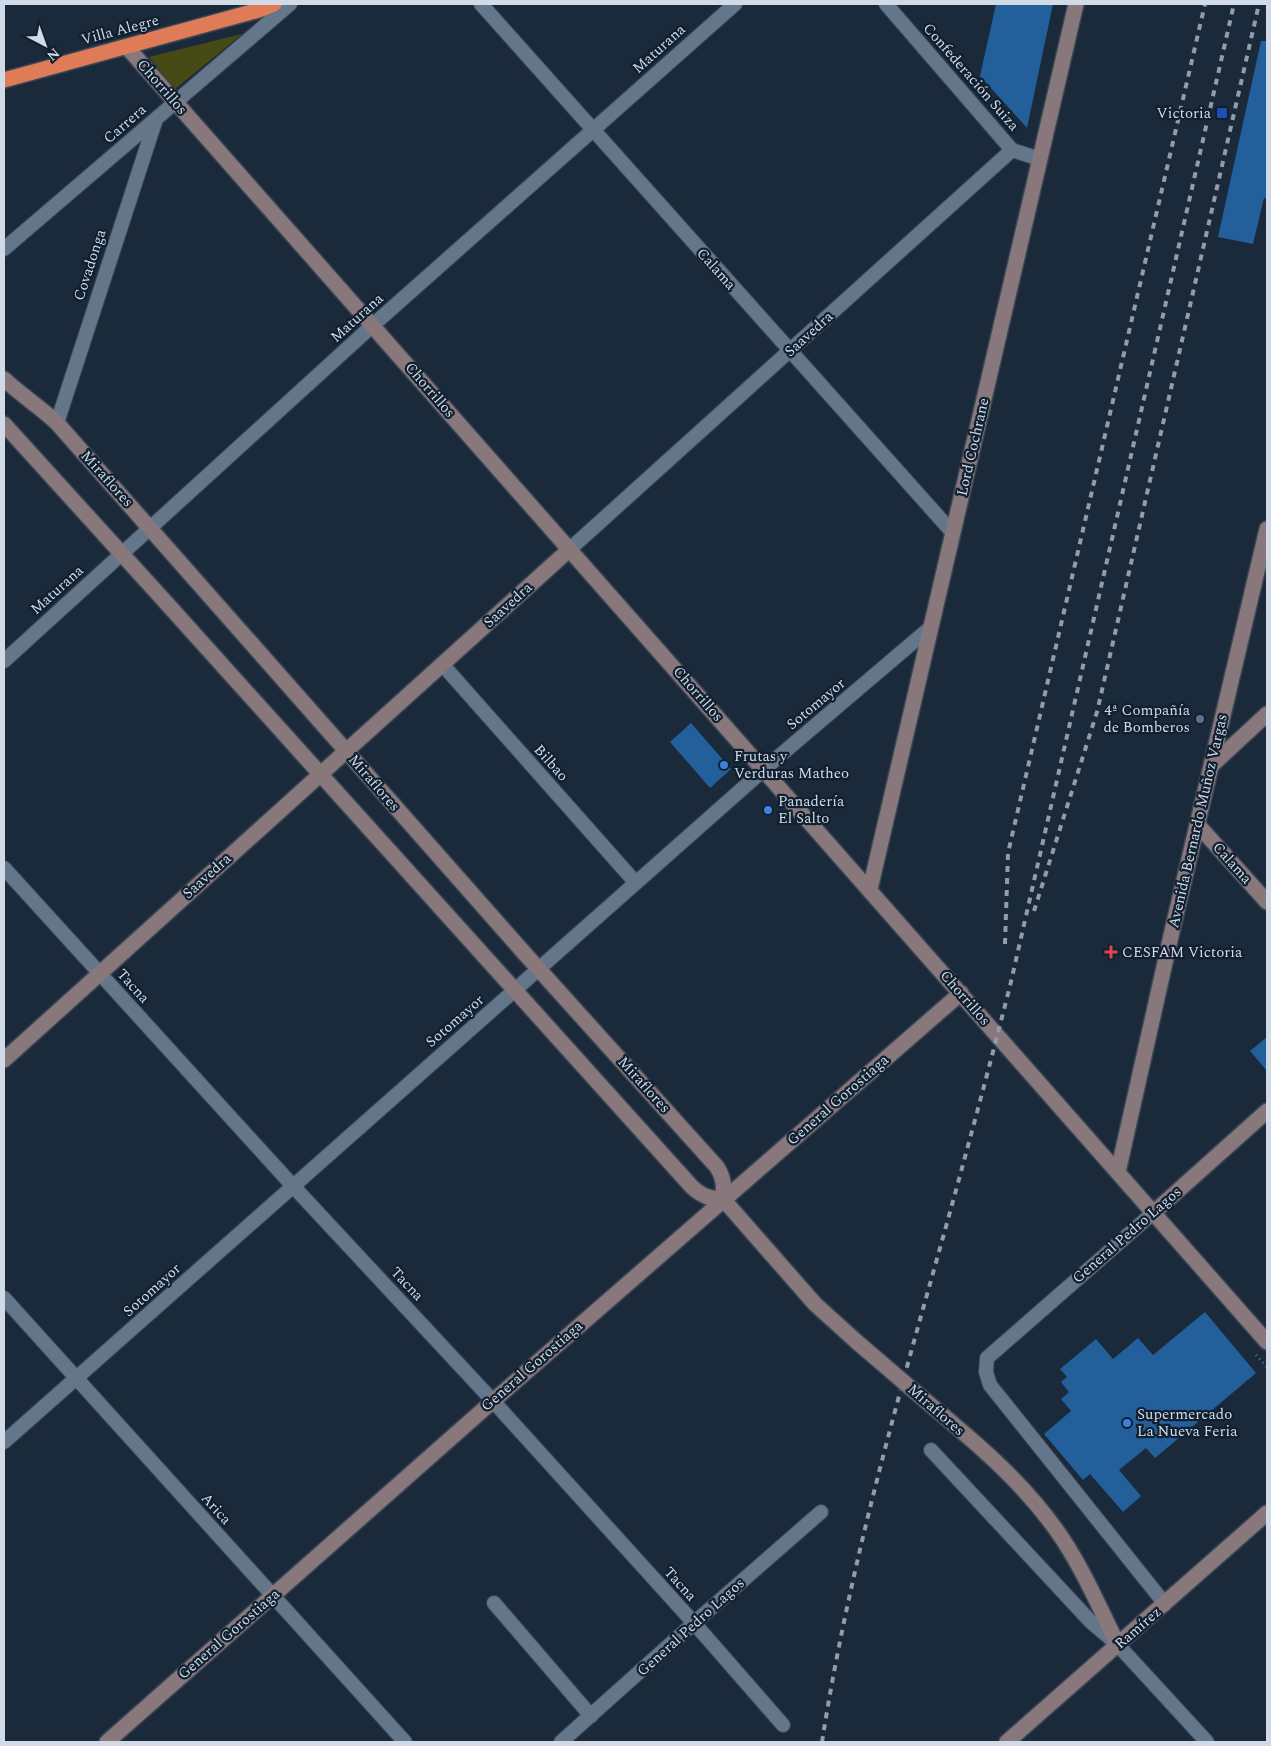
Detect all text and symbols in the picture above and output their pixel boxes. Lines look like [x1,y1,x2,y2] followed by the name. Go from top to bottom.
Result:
[79,9,161,51] street label: Villa Alegre
[627,18,691,79] street label: Maturana
[917,18,1025,137] street label: Confederación Suiza
[20,20,70,70] north arrow
[42,43,64,66] text: N
[131,54,193,120] street label: Chorrillos
[98,98,152,149] street label: Carrera
[1157,102,1212,125] place label: Victoria
[1215,106,1229,120] marker: Victoria
[68,226,113,304] street label: Covadonga
[691,243,742,296] street label: Calama
[325,287,389,348] street label: Maturana
[779,305,839,362] street label: Saavedra
[399,357,461,423] street label: Chorrillos
[951,396,995,498] street label: Lord Cochrane
[75,445,139,513] street label: Miraflores
[25,559,89,620] street label: Maturana
[478,576,538,633] street label: Saavedra
[667,661,729,727] street label: Chorrillos
[781,672,851,736] street label: Sotomayor
[1103,699,1191,739] place label: 4ª Compañía de Bomberos
[1162,712,1234,930] street label: Avenida Bernardo Muñoz Vargas
[1194,713,1206,725] marker: 4ª Compañía de Bomberos
[528,739,574,787] street label: Bilbao
[734,745,849,785] place label: Frutas y Verduras Matheo
[342,749,406,817] street label: Miraflores
[718,759,730,771] marker: Frutas y Verduras Matheo
[778,790,845,830] place label: Panadería El Salto
[762,804,774,816] marker: Panadería El Salto
[1207,837,1258,890] street label: Calama
[177,847,237,904] street label: Saavedra
[1122,941,1243,964] place label: CESFAM Victoria
[1104,945,1118,959] marker: CESFAM Victoria
[111,963,155,1009] street label: Tacna
[934,965,996,1031] street label: Chorrillos
[421,989,489,1053] street label: Sotomayor
[782,1049,895,1151] street label: General Gorostiaga
[612,1051,676,1119] street label: Miraflores
[1067,1181,1187,1289] street label: General Pedro Lagos
[118,1258,186,1322] street label: Sotomayor
[385,1262,430,1307] street label: Tacna
[476,1315,589,1417] street label: General Gorostiaga
[902,1378,970,1442] street label: Miraflores
[1137,1403,1238,1443] place label: Supermercado La Nueva Feria
[1121,1417,1133,1429] marker: Supermercado La Nueva Feria
[195,1488,237,1531] street label: Arica
[658,1561,702,1607] street label: Tacna
[632,1572,750,1682] street label: General Pedro Lagos
[173,1583,286,1685] street label: General Gorostiaga
[1110,1601,1166,1655] street label: Ramírez

